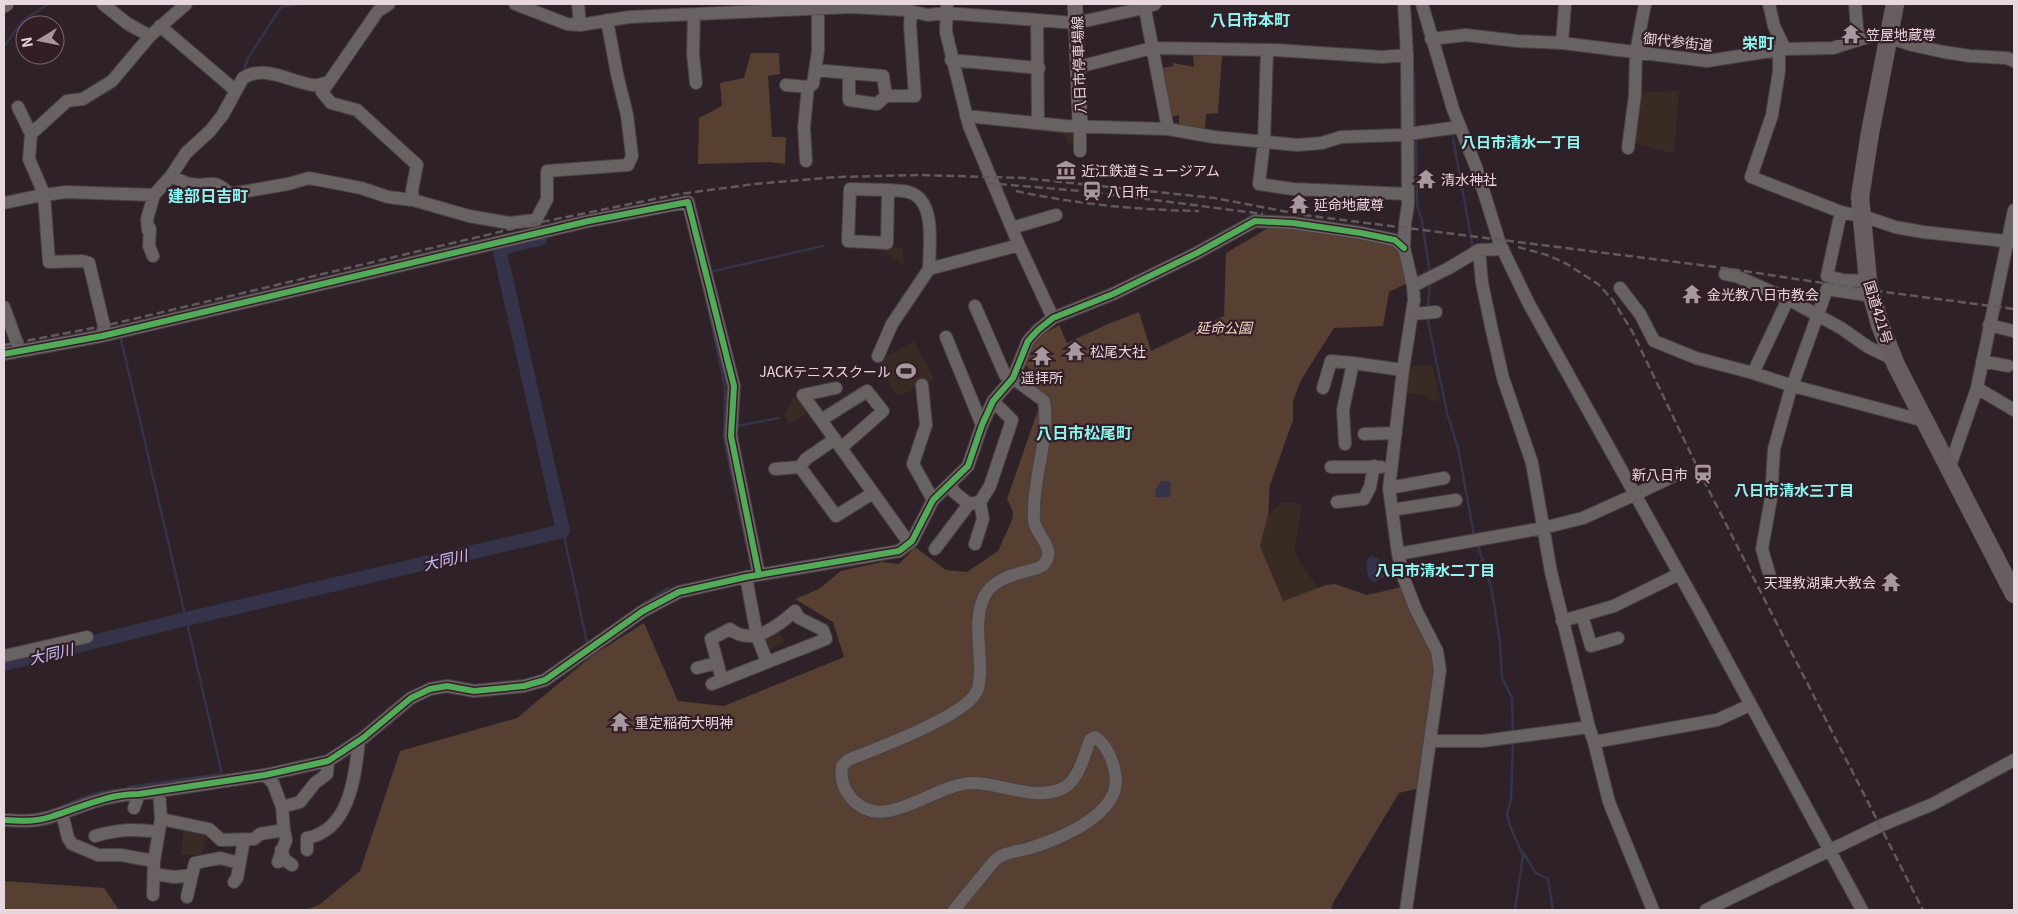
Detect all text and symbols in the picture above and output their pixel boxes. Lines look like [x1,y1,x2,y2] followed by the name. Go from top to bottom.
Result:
[1210,7,1290,31] district label: 八日市本町
[15,15,65,65] north arrow
[1066,16,1090,114] street label: 八日市停車場線
[1840,23,1862,45] temple icon: 笠屋地蔵尊
[1866,24,1936,44] place label: 笠屋地蔵尊
[1642,27,1714,55] street label: 御代参街道
[1742,30,1774,54] district label: 栄町
[15,36,37,49] text: N
[1461,131,1581,152] district label: 八日市清水一丁目
[1055,159,1077,181] museum icon: 近江鉄道ミュージアム
[1081,160,1220,180] place label: 近江鉄道ミュージアム
[1415,168,1437,190] temple icon: 清水神社
[1441,169,1497,189] place label: 清水神社
[1081,180,1103,202] station icon: 八日市
[1107,181,1149,201] place label: 八日市
[168,183,248,207] district label: 建部日吉町
[1288,193,1310,215] temple icon: 延命地蔵尊
[1314,194,1384,214] place label: 延命地蔵尊
[1860,278,1898,346] street label: 国道421号
[1681,283,1703,305] temple icon: 金光教八日市教会
[1707,284,1819,304] place label: 金光教八日市教会
[1196,317,1254,337] park label: 延命公園
[1064,340,1086,362] temple icon: 松尾大社
[1090,341,1146,361] place label: 松尾大社
[1031,345,1053,367] temple icon: 遥拝所
[895,360,917,382] sports icon: JACKテニススクール
[759,361,891,381] place label: JACKテニススクール
[1021,367,1063,387] place label: 遥拝所
[1036,420,1132,444] district label: 八日市松尾町
[1692,463,1714,485] station icon: 新八日市
[1632,464,1688,484] place label: 新八日市
[1734,479,1854,500] district label: 八日市清水三丁目
[421,543,471,574] water label: 大同川
[1375,559,1495,580] district label: 八日市清水二丁目
[1880,571,1902,593] temple icon: 天理教湖東大教会
[1764,572,1876,592] place label: 天理教湖東大教会
[27,637,77,668] water label: 大同川
[609,711,631,733] temple icon: 重定稲荷大明神
[635,712,733,732] place label: 重定稲荷大明神

